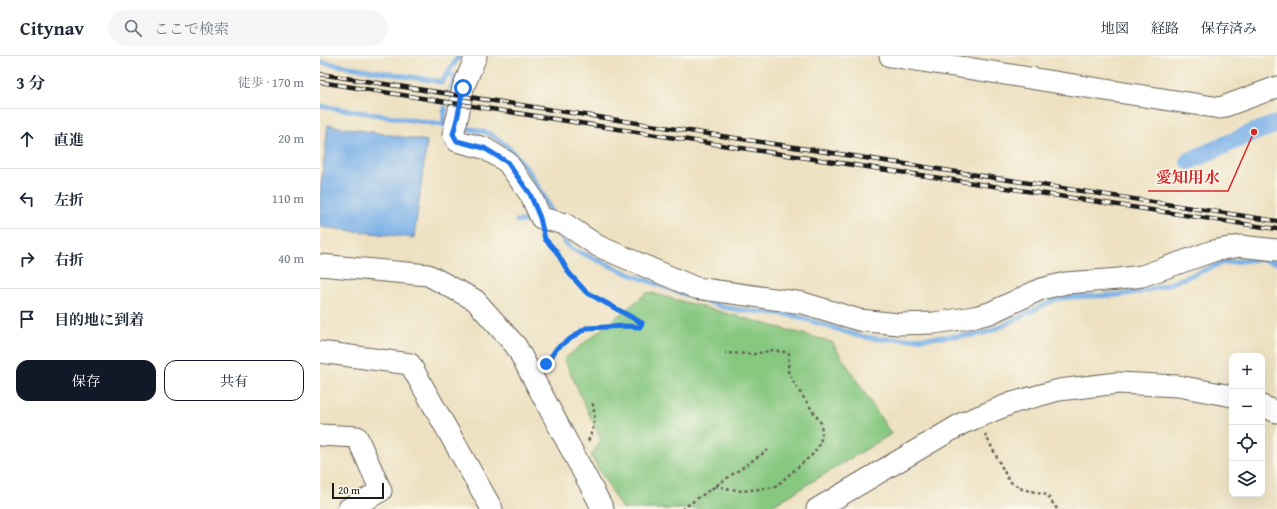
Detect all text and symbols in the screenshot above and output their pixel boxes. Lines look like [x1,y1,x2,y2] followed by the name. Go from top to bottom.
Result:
[108,10,388,46] search box
[20,14,84,42] text: Citynav
[122,17,144,39] icon: search
[154,18,229,39] text: ここで検索
[1101,18,1129,38] text: 地図
[1151,18,1179,38] text: 経路
[1201,18,1257,38] text: 保存済み
[16,70,46,95] text: 3 分
[238,73,304,92] text: 徒歩 · 170 m
[454,79,472,97] route start
[16,128,38,150] icon: ahead
[54,129,84,150] text: 直進
[278,129,304,148] text: 20 m
[1148,163,1228,191] callout: 愛知用水
[1156,165,1220,189] text: 愛知用水
[16,188,38,210] icon: left
[54,189,84,210] text: 左折
[272,189,304,208] text: 110 m
[16,248,38,270] icon: right
[54,249,84,270] text: 右折
[278,249,304,268] text: 40 m
[16,308,38,330] icon: arrive
[54,309,144,330] text: 目的地に到着
[1229,353,1265,497] map controls
[1229,353,1265,389] button: +
[537,355,555,373] route end
[16,360,156,401] button: 保存
[164,360,304,401] button: 共有
[1229,389,1265,425] button: −
[1229,425,1265,461] button: locate
[1229,461,1265,497] button: layers
[332,481,384,500] scale bar
[338,482,360,498] text: 20 m

